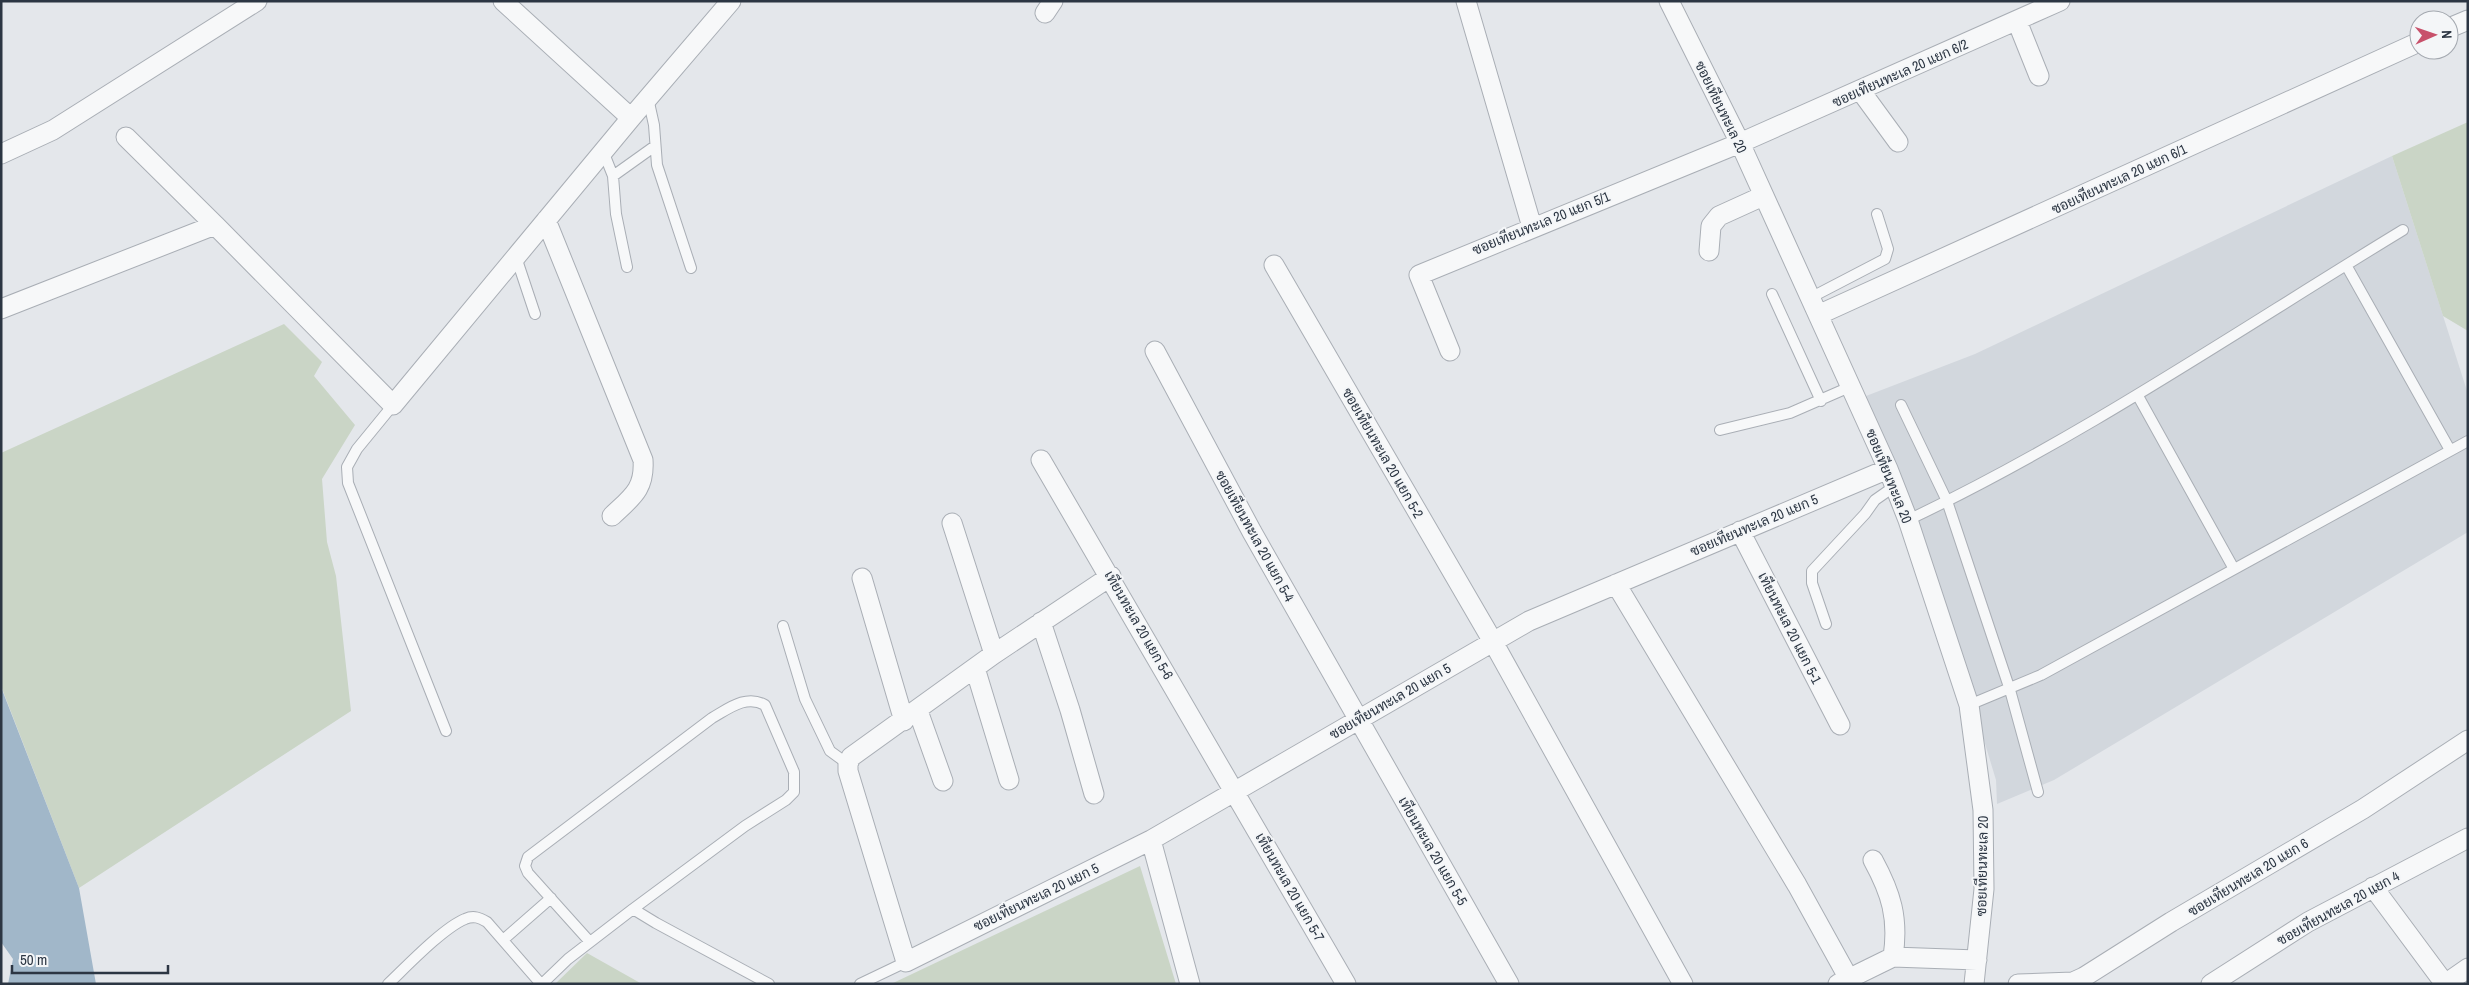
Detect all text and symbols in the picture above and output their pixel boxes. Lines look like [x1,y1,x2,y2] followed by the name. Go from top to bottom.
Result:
[2409,10,2459,60] north arrow
[2438,30,2456,39] text: N
[1829,35,1971,111] street label: ซอยเทียนทะเล 20 แยก 6/2
[1691,58,1751,156] street label: ซอยเทียนทะเล 20
[2049,140,2190,218] street label: ซอยเทียนทะเล 20 แยก 6/1
[1470,187,1613,259] street label: ซอยเทียนทะเล 20 แยก 5/1
[1338,385,1428,521] street label: ซอยเทียนทะเล 20 แยก 5-2
[1862,426,1916,526] street label: ซอยเทียนทะเล 20
[1211,467,1299,605] street label: ซอยเทียนทะเล 20 แยก 5-4
[1687,490,1821,560] street label: ซอยเทียนทะเล 20 แยก 5
[1101,567,1177,683] street label: เทียนทะเล 20 แยก 5-6
[1754,569,1826,687] street label: เทียนทะเล 20 แยก 5-1
[1326,659,1454,743] street label: ซอยเทียนทะเล 20 แยก 5
[1395,793,1471,909] street label: เทียนทะเล 20 แยก 5-5
[1972,816,1992,916] street label: ซอยเทียนทะเล 20
[1252,829,1328,945] street label: เทียนทะเล 20 แยก 5-7
[2184,834,2312,920] street label: ซอยเทียนทะเล 20 แยก 6
[970,859,1102,935] street label: ซอยเทียนทะเล 20 แยก 5
[2274,867,2403,949] street label: ซอยเทียนทะเล 20 แยก 4
[12,942,169,974] scale bar
[20,949,47,970] text: 50 m

